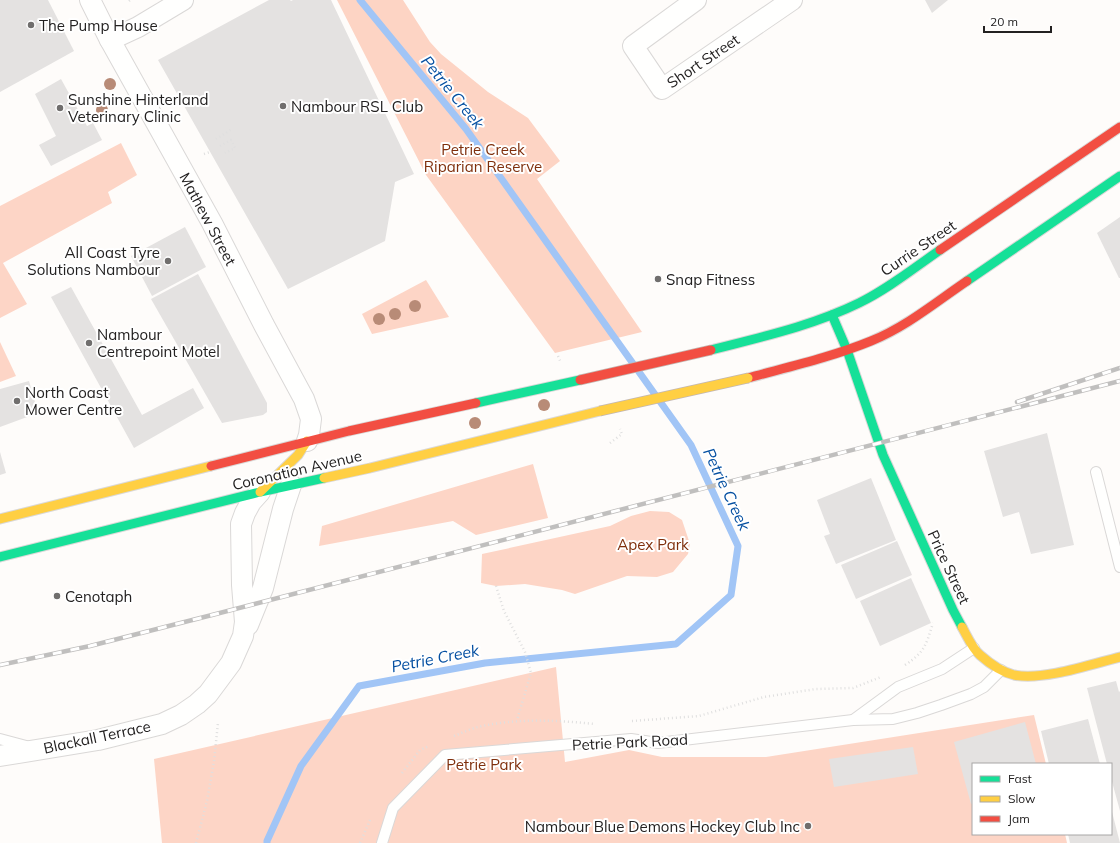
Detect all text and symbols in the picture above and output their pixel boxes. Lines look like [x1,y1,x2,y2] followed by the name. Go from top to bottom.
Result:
[984,8,1051,34] scale bar
[990,14,1018,29] text: 20 m
[39,16,158,35] place label: The Pump House
[26,20,36,30] marker: The Pump House
[663,30,743,92] street label: Short Street
[417,51,489,134] water label: Petrie Creek
[68,90,208,126] place label: Sunshine Hinterland Veterinary Clinic
[291,97,423,116] place label: Nambour RSL Club
[278,101,288,111] marker: Nambour RSL Club
[55,103,65,113] marker: Sunshine Hinterland Veterinary Clinic
[424,140,542,176] park label: Petrie Creek Riparian Reserve
[176,169,240,269] street label: Mathew Street
[877,216,959,280] street label: Currie Street
[27,243,161,279] place label: All Coast Tyre Solutions Nambour
[163,256,173,266] marker: All Coast Tyre Solutions Nambour
[666,270,755,289] place label: Snap Fitness
[653,274,663,284] marker: Snap Fitness
[97,325,220,361] place label: Nambour Centrepoint Motel
[84,338,94,348] marker: Nambour Centrepoint Motel
[25,383,122,419] place label: North Coast Mower Centre
[12,396,22,406] marker: North Coast Mower Centre
[699,444,755,534] water label: Petrie Creek
[230,446,364,494] street label: Coronation Avenue
[924,527,974,607] street label: Price Street
[617,535,689,554] park label: Apex Park
[65,587,132,606] place label: Cenotaph
[52,591,62,601] marker: Cenotaph
[389,640,481,676] water label: Petrie Creek
[42,716,152,758] street label: Blackall Terrace
[571,729,689,755] street label: Petrie Park Road
[446,755,522,774] park label: Petrie Park
[972,763,1112,835] legend
[1008,771,1032,786] text: Fast
[1008,791,1036,806] text: Slow
[1008,811,1030,826] text: Jam
[525,817,800,836] place label: Nambour Blue Demons Hockey Club Inc
[803,821,813,831] marker: Nambour Blue Demons Hockey Club Inc

